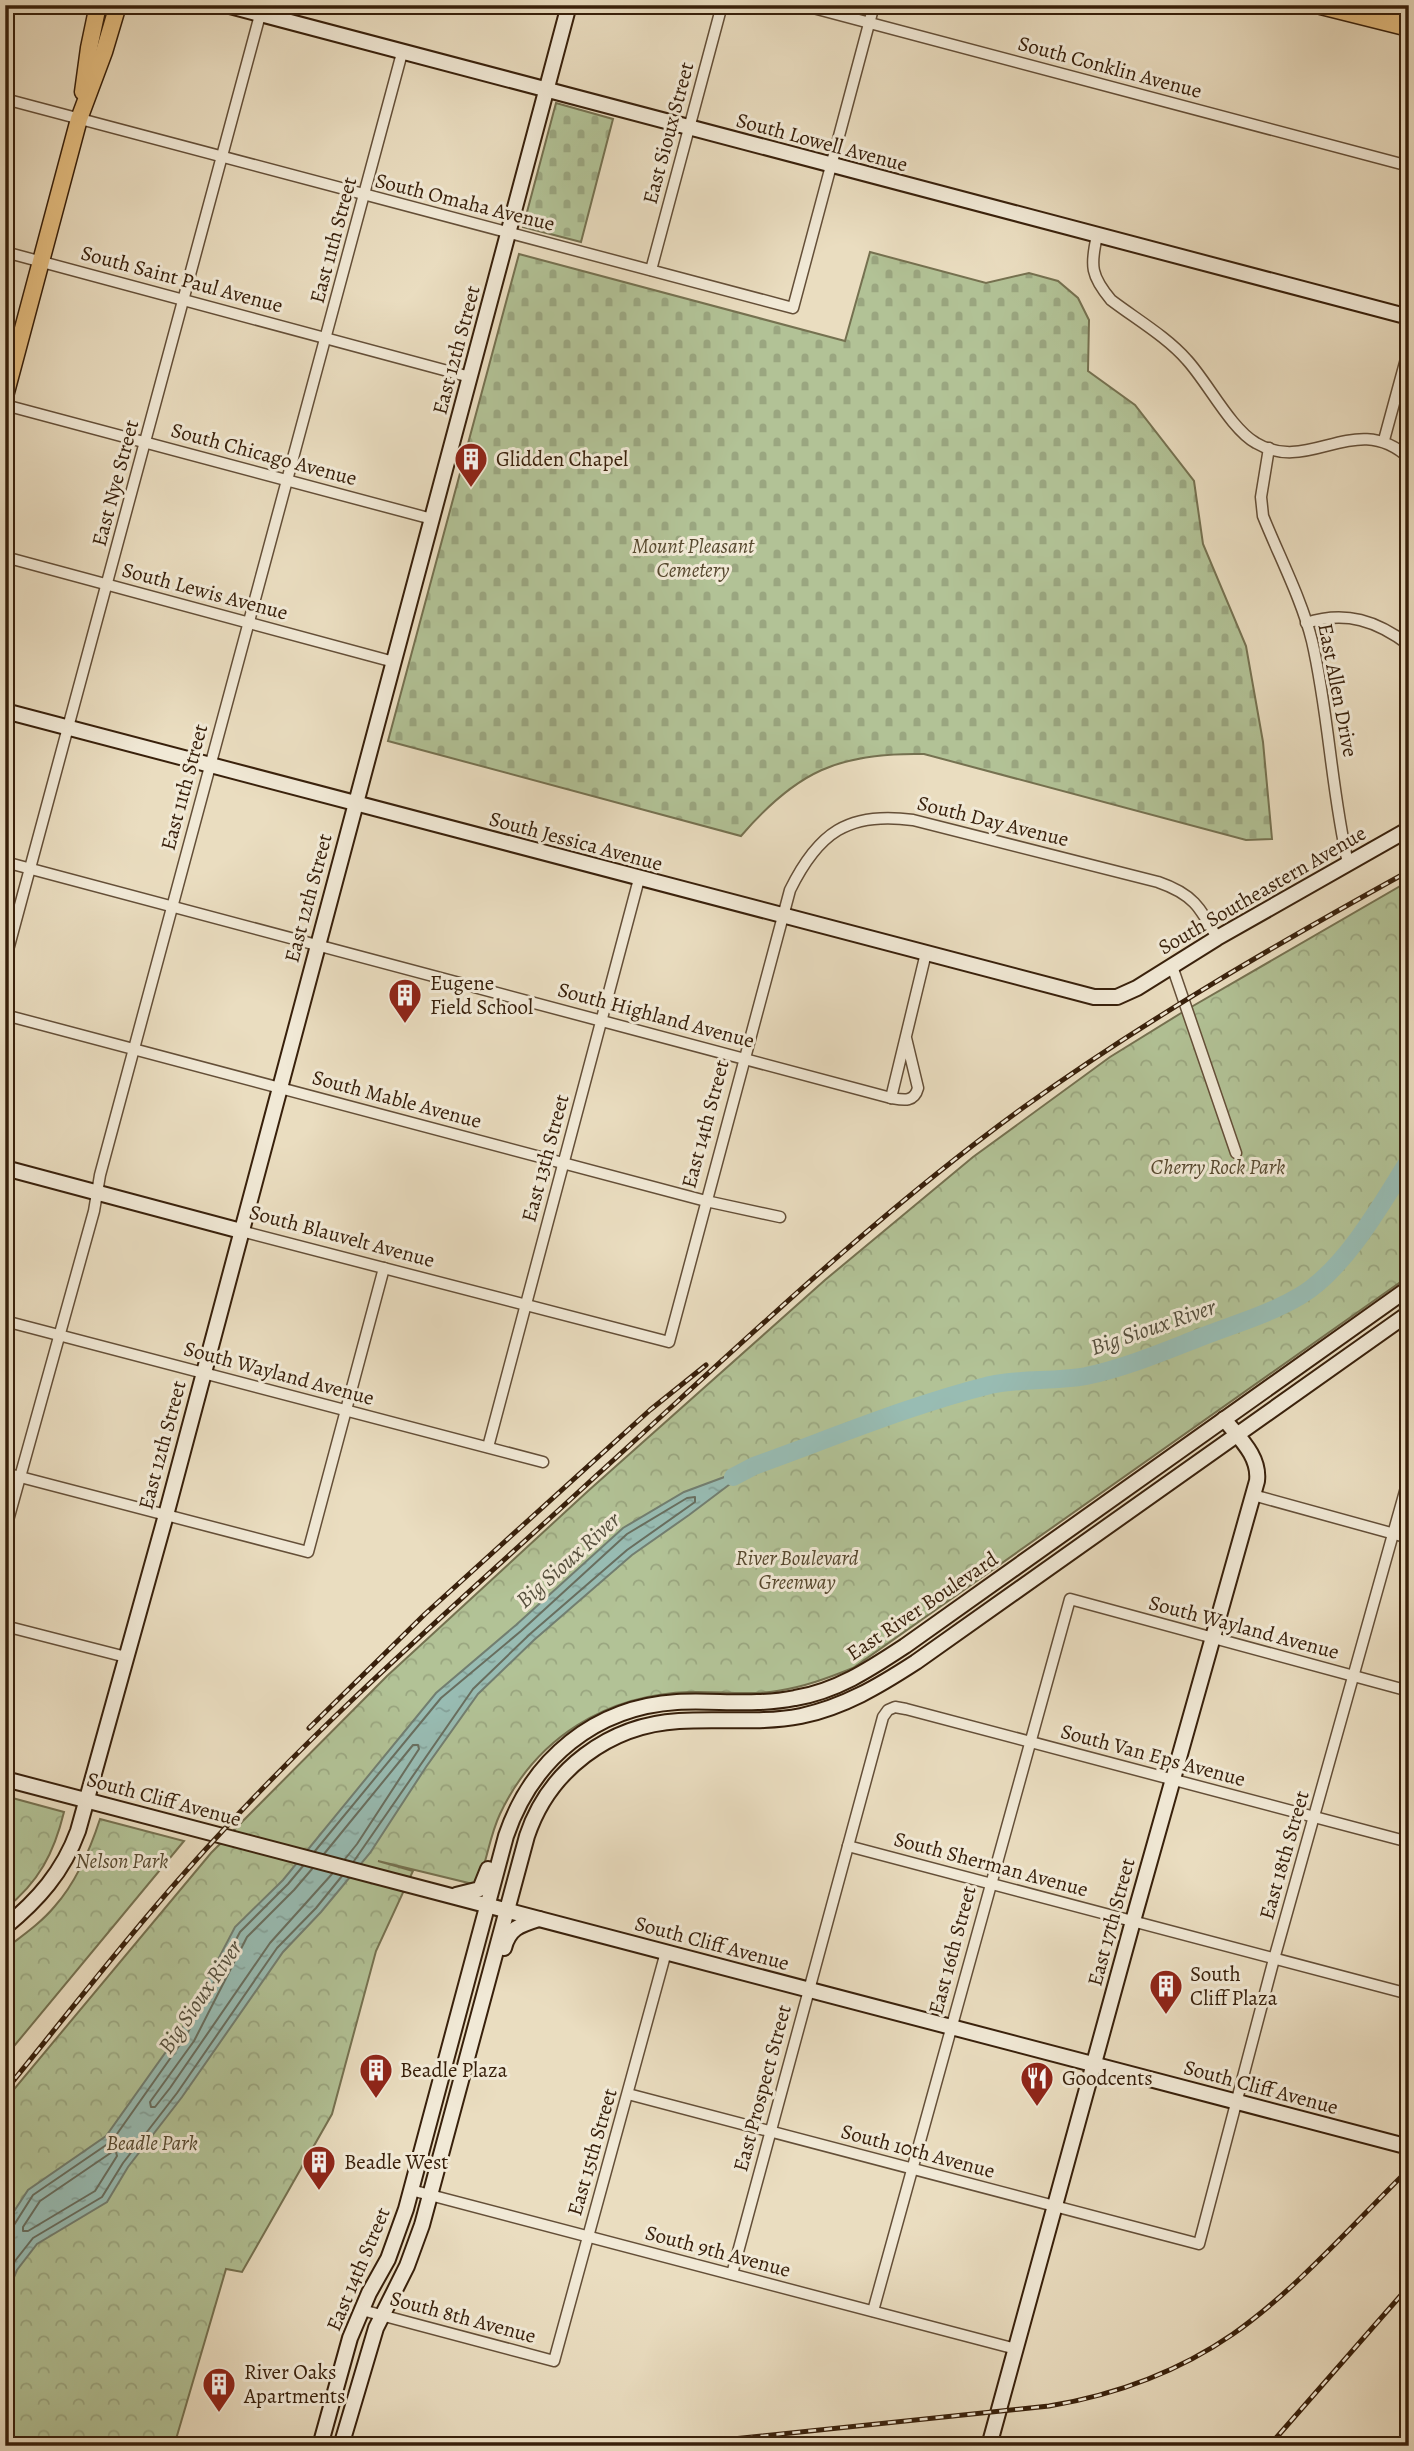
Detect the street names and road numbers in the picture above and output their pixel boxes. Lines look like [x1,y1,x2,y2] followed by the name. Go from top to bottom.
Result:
[1015,29,1205,105] street label: South Conklin Avenue
[636,59,700,207] street label: East Sioux Street
[733,106,911,178] street label: South Lowell Avenue
[372,166,558,238] street label: South Omaha Avenue
[303,174,363,306] street label: East 11th Street
[78,239,286,319] street label: South Saint Paul Avenue
[425,282,487,418] street label: East 12th Street
[168,416,360,492] street label: South Chicago Avenue
[85,417,145,549] street label: East Nye Street
[119,555,291,627] street label: South Lewis Avenue
[1311,621,1365,759] street label: East Allen Drive
[154,721,214,853] street label: East 11th Street
[914,789,1072,853] street label: South Day Avenue
[486,804,666,878] street label: South Jessica Avenue
[1153,819,1371,961] street label: South Southeastern Avenue
[277,830,339,966] street label: East 12th Street
[555,975,757,1055] street label: South Highland Avenue
[674,1057,736,1191] street label: East 14th Street
[309,1063,485,1135] street label: South Mable Avenue
[515,1091,576,1225] street label: East 13th Street
[246,1198,438,1274] street label: South Blauvelt Avenue
[181,1334,377,1412] street label: South Wayland Avenue
[131,1377,193,1513] street label: East 12th Street
[841,1544,1004,1667] street label: East River Boulevard
[1146,1588,1342,1666] street label: South Wayland Avenue
[1058,1717,1248,1793] street label: South Van Eps Avenue
[84,1765,244,1833] street label: South Cliff Avenue
[1252,1787,1316,1923] street label: East 18th Street
[891,1825,1091,1903] street label: South Sherman Avenue
[1080,1855,1142,1989] street label: East 17th Street
[921,1882,983,2017] street label: East 16th Street
[632,1909,792,1977] street label: South Cliff Avenue
[726,2001,798,2174] street label: East Prospect Street
[1181,2053,1341,2121] street label: South Cliff Avenue
[560,2085,624,2219] street label: East 15th Street
[838,2117,998,2185] street label: South 10th Avenue
[319,2203,397,2335] street label: East 14th Street
[642,2218,794,2284] street label: South 9th Avenue
[387,2284,539,2350] street label: South 8th Avenue

